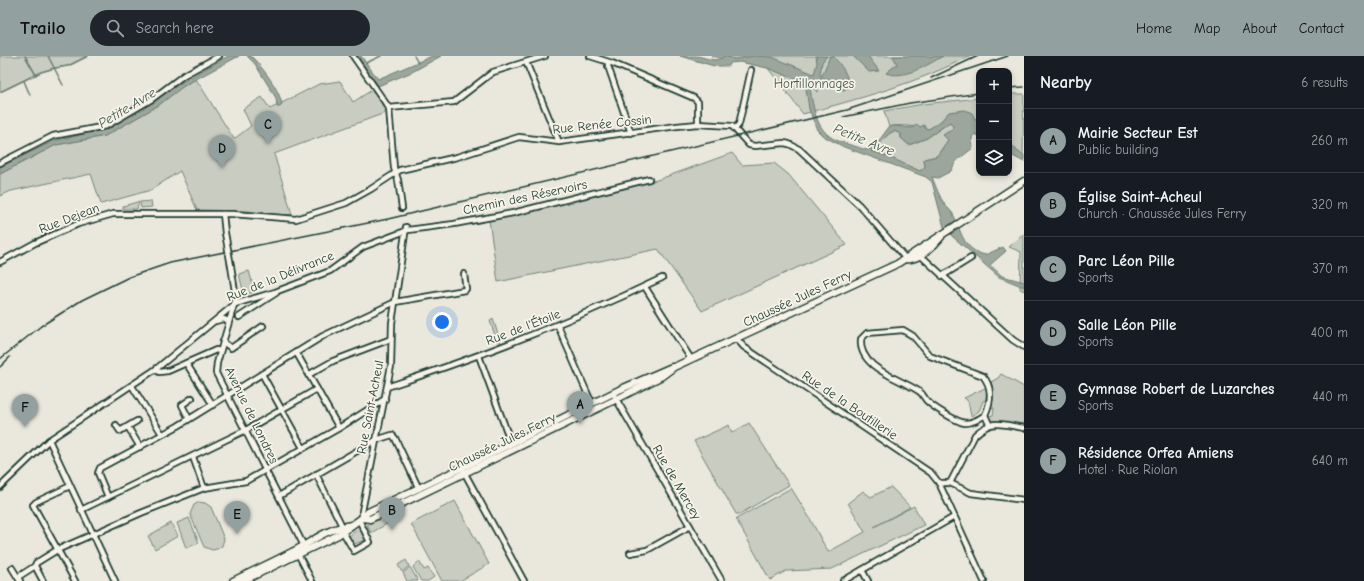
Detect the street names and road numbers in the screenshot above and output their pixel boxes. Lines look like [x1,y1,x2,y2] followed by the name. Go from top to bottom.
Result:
[552,111,652,137] street label: Rue Renée Cossin
[462,177,588,217] street label: Chemin des Réservoirs
[37,200,101,236] street label: Rue Dejean
[224,247,336,304] street label: Rue de la Délivrance
[741,266,854,330] street label: Chaussée Jules Ferry
[483,305,563,348] street label: Rue de l'Étoile
[354,359,386,455] street label: Rue Saint-Acheul
[222,364,282,466] street label: Avenue de Londres
[799,367,901,443] street label: Rue de la Boutillerie
[446,409,558,475] street label: Chaussée Jules Ferry
[650,442,705,522] street label: Rue de Mercey

